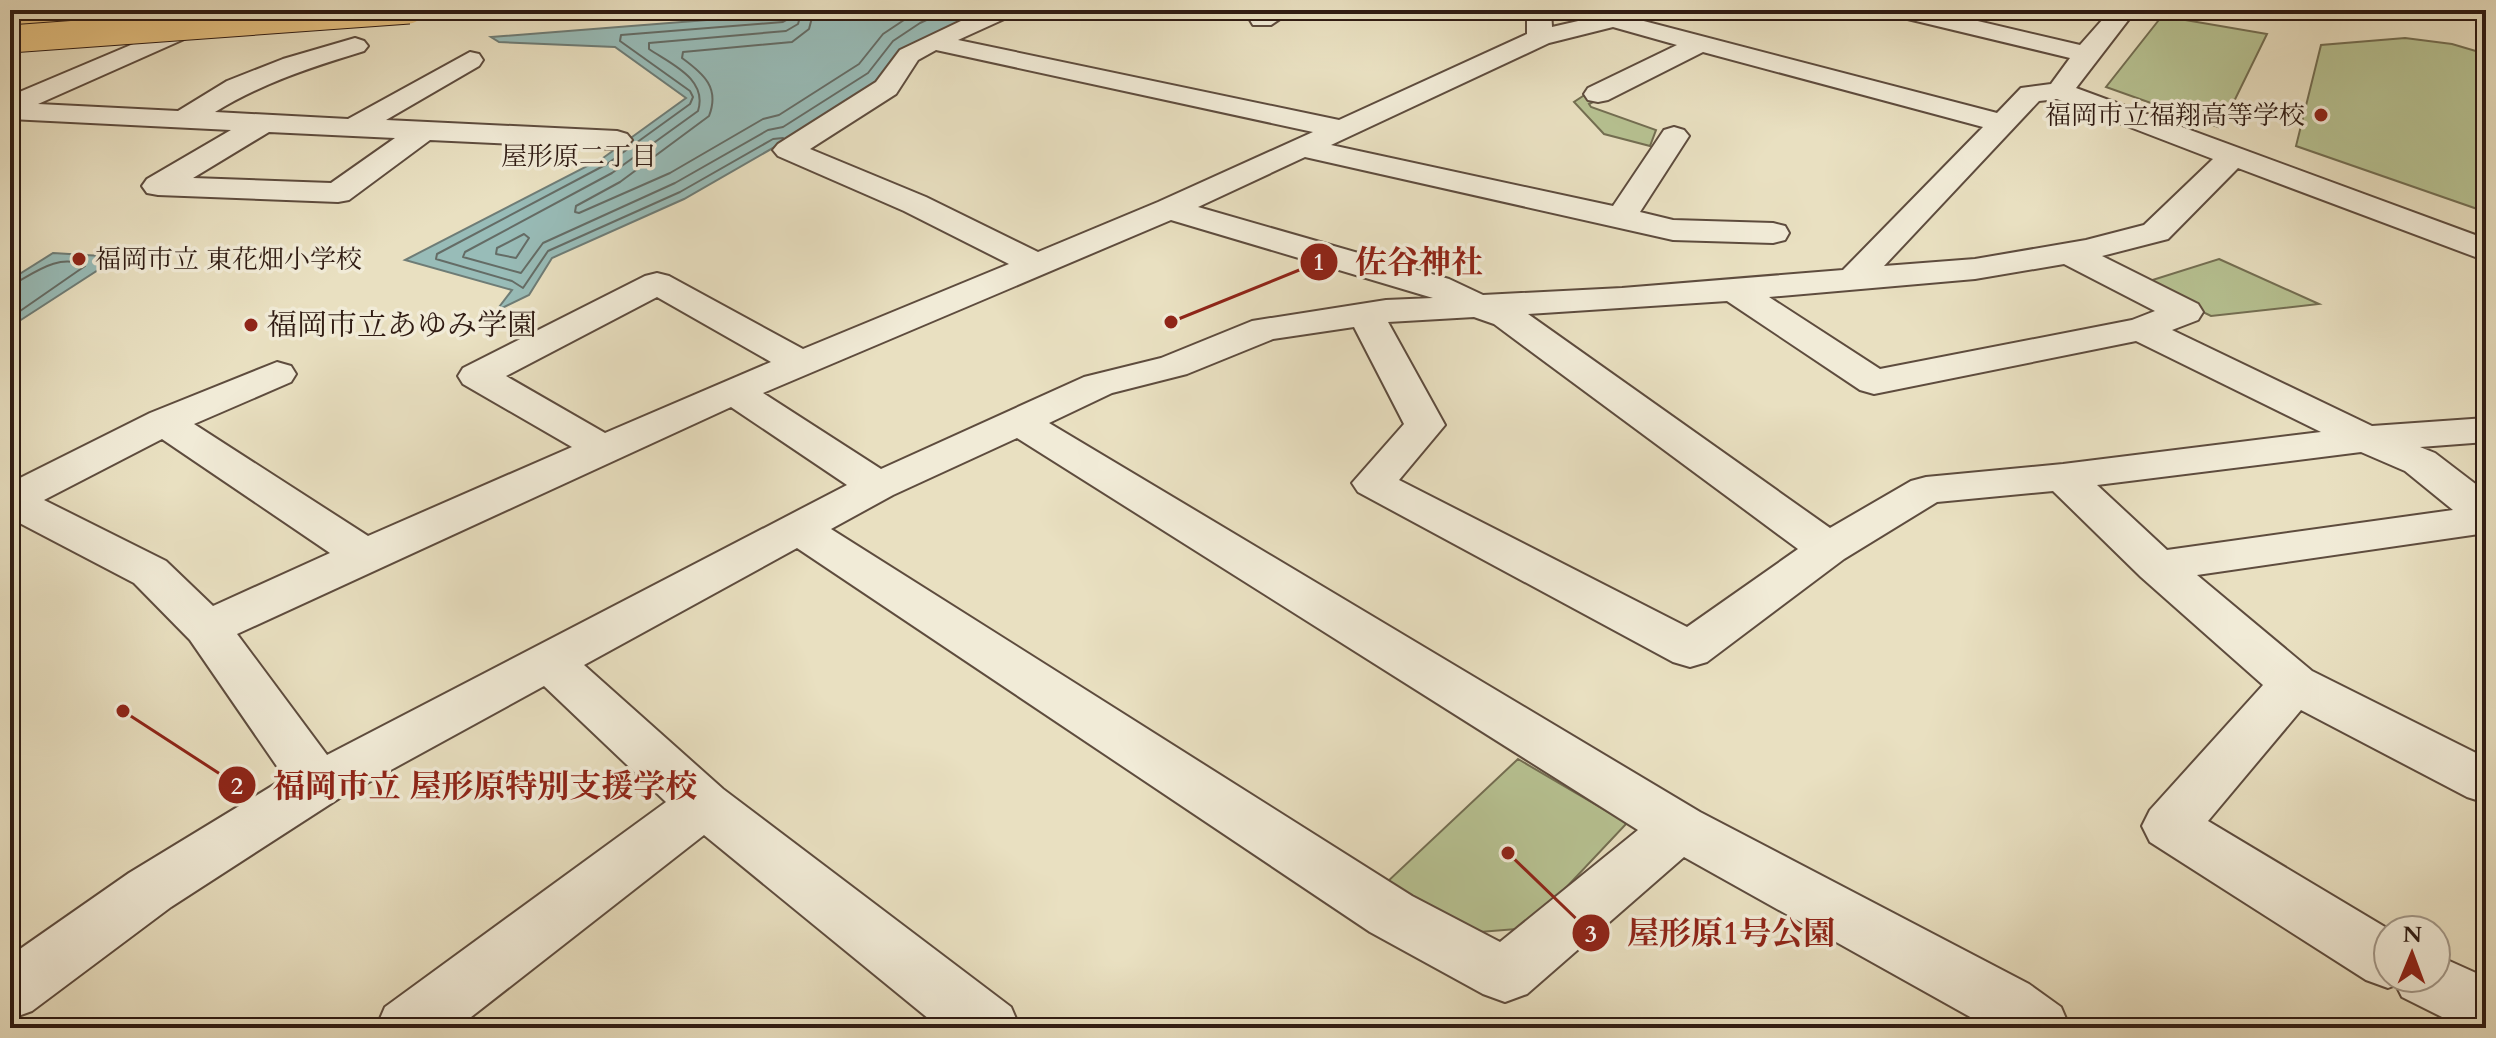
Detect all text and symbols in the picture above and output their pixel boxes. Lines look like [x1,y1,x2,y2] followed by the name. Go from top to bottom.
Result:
[2045,98,2305,133] place label: 福岡市立福翔高等学校
[2312,106,2330,124] marker: 福岡市立福翔高等学校
[501,139,657,174] district label: 屋形原二丁目
[1299,234,1499,290] callout: 佐谷神社
[1355,241,1483,285] text: 佐谷神社
[95,242,362,277] place label: 福岡市立 東花畑小学校
[1313,246,1325,279] text: 1
[70,250,88,268] marker: 福岡市立 東花畑小学校
[267,305,537,346] place label: 福岡市立あゆみ学園
[242,316,260,334] marker: 福岡市立あゆみ学園
[217,757,713,813] callout: 福岡市立 屋形原特別支援学校
[273,765,697,809] text: 福岡市立 屋形原特別支援学校
[231,770,243,803] text: 2
[1571,905,1851,961] callout: 屋形原1号公園
[1627,912,1835,956] text: 屋形原1号公園
[2372,914,2452,994] north arrow
[1585,918,1597,951] text: 3
[2403,920,2422,950] text: N

